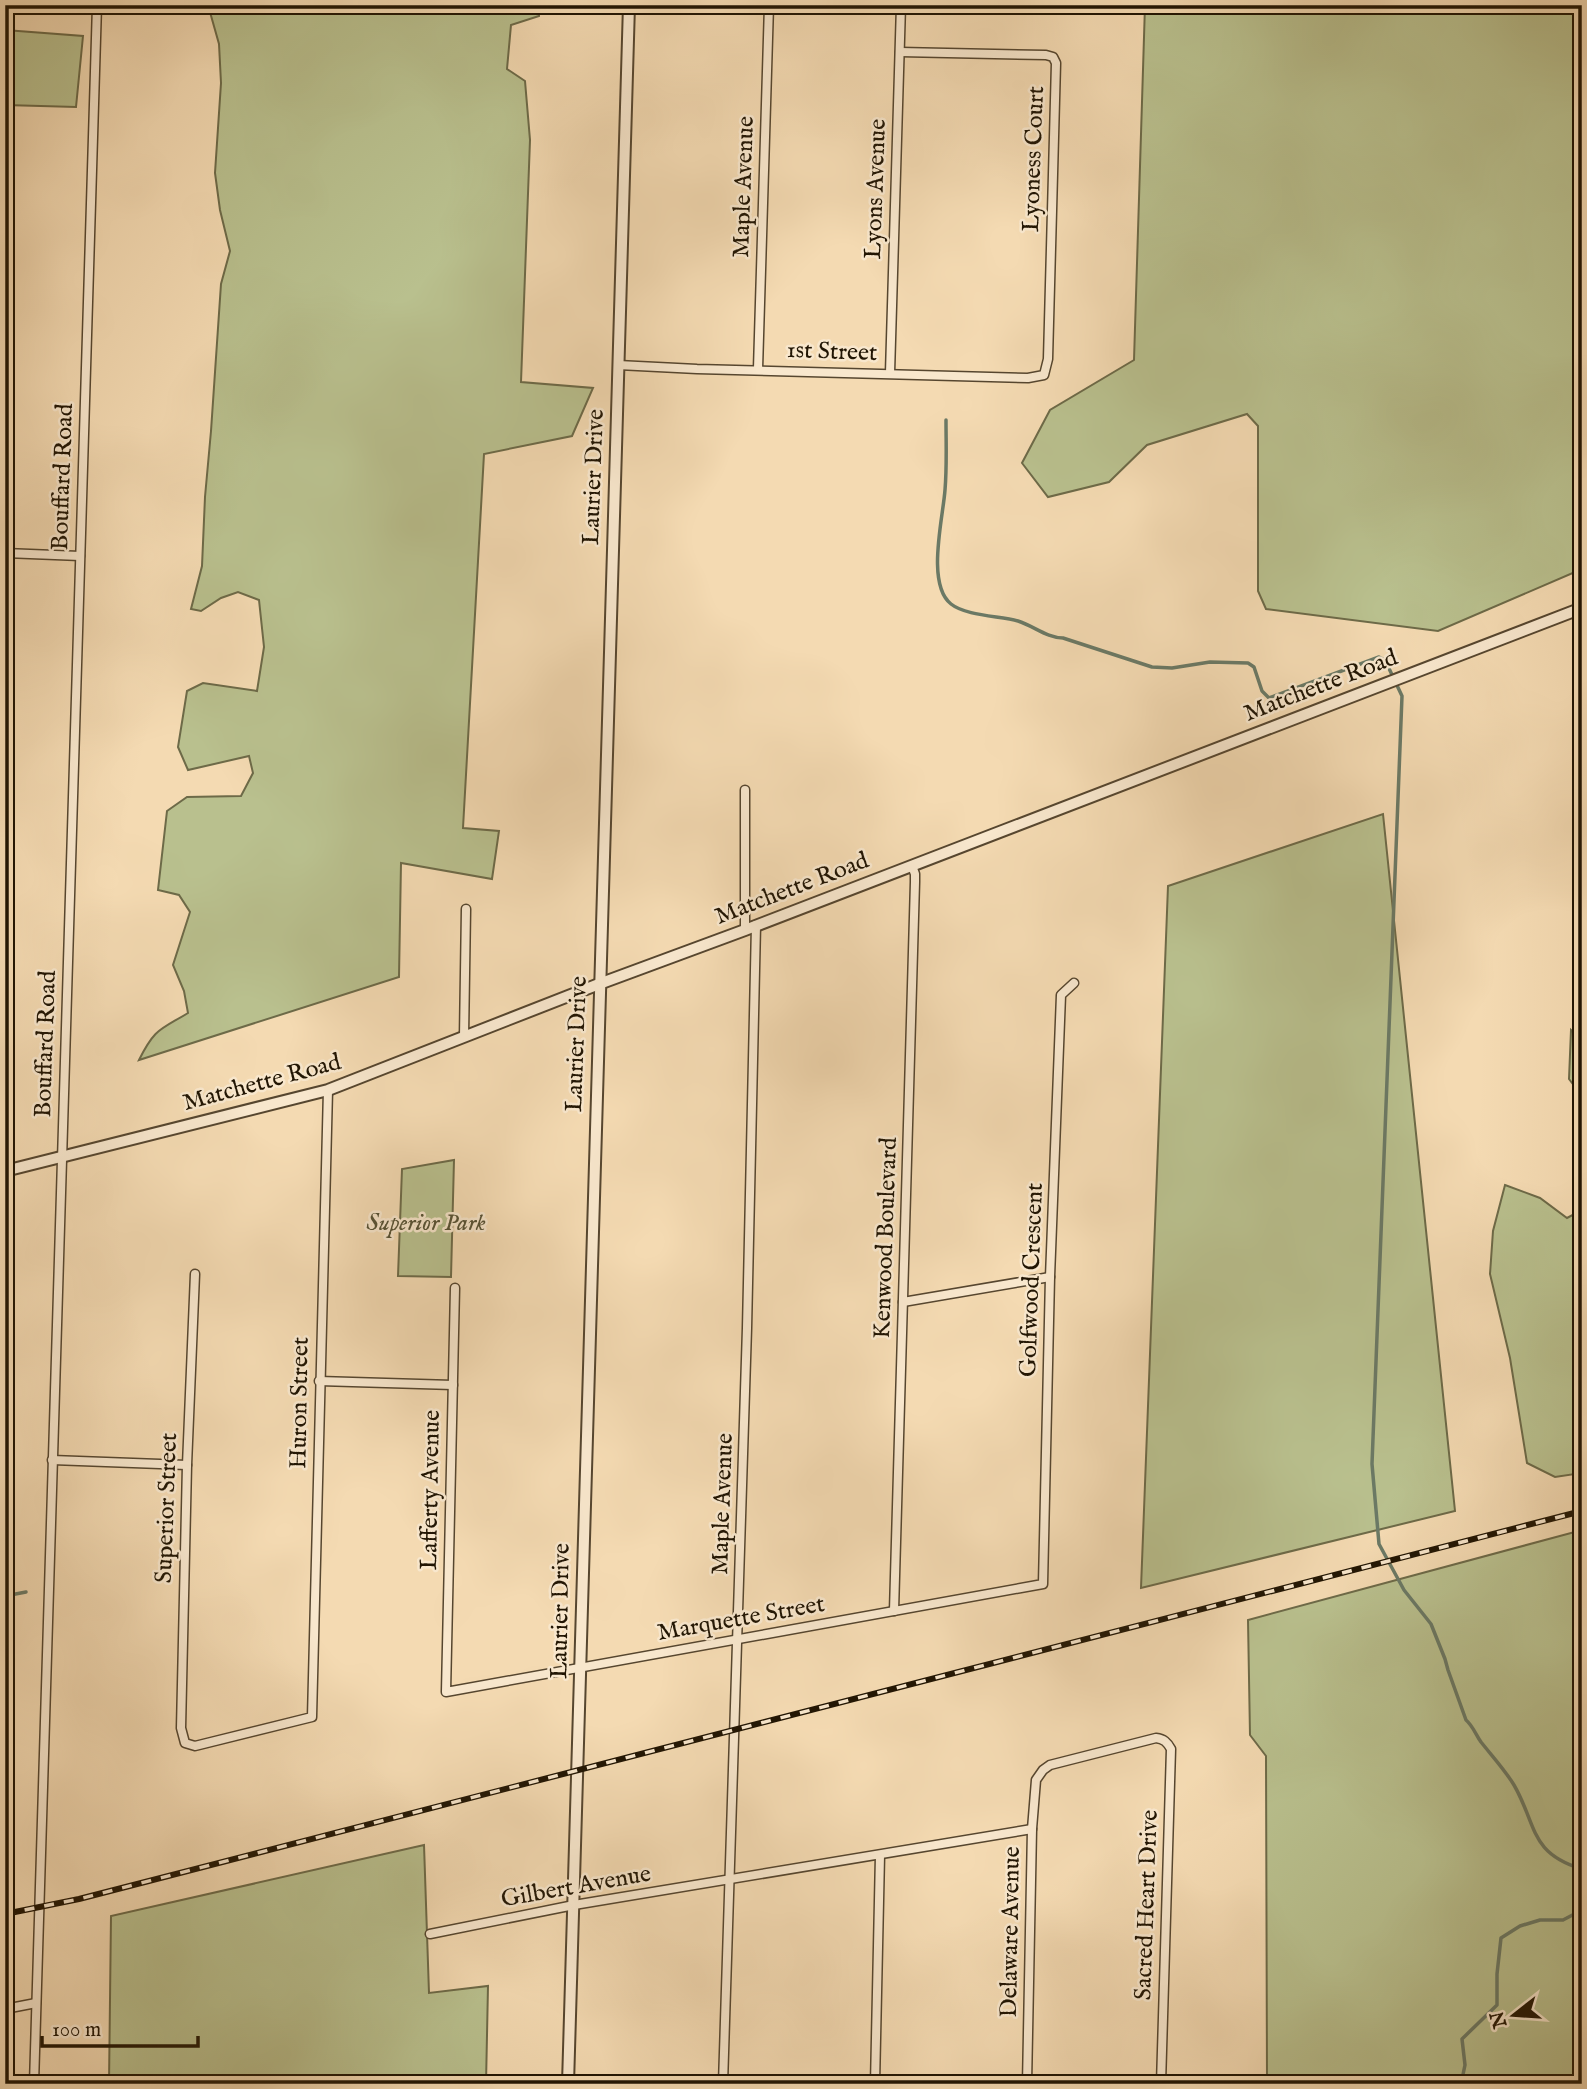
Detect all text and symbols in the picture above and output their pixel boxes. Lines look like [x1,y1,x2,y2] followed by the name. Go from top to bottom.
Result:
[1016,85,1052,233] street label: Lyoness Court
[726,116,762,258] street label: Maple Avenue
[858,118,894,260] street label: Lyons Avenue
[786,335,878,369] street label: 1st Street
[45,403,81,551] street label: Bouffard Road
[576,409,612,545] street label: Laurier Drive
[1240,642,1402,730] street label: Matchette Road
[711,845,873,933] street label: Matchette Road
[28,970,64,1118] street label: Bouffard Road
[559,976,595,1112] street label: Laurier Drive
[180,1047,345,1119] street label: Matchette Road
[867,1137,905,1339] street label: Kenwood Boulevard
[1013,1182,1051,1378] street label: Golfwood Crescent
[366,1208,486,1239] park label: Superior Park
[283,1337,317,1469] street label: Huron Street
[414,1410,448,1570] street label: Lafferty Avenue
[149,1432,185,1584] street label: Superior Street
[705,1433,741,1575] street label: Maple Avenue
[544,1543,578,1679] street label: Laurier Drive
[655,1589,827,1649] street label: Marquette Street
[1128,1809,1166,2001] street label: Sacred Heart Drive
[994,1846,1028,2018] street label: Delaware Avenue
[499,1859,653,1915] street label: Gilbert Avenue
[1478,1980,1548,2050] north arrow
[42,2005,198,2049] scale bar
[1486,2007,1514,2032] text: N
[52,2017,101,2044] text: 100 m

